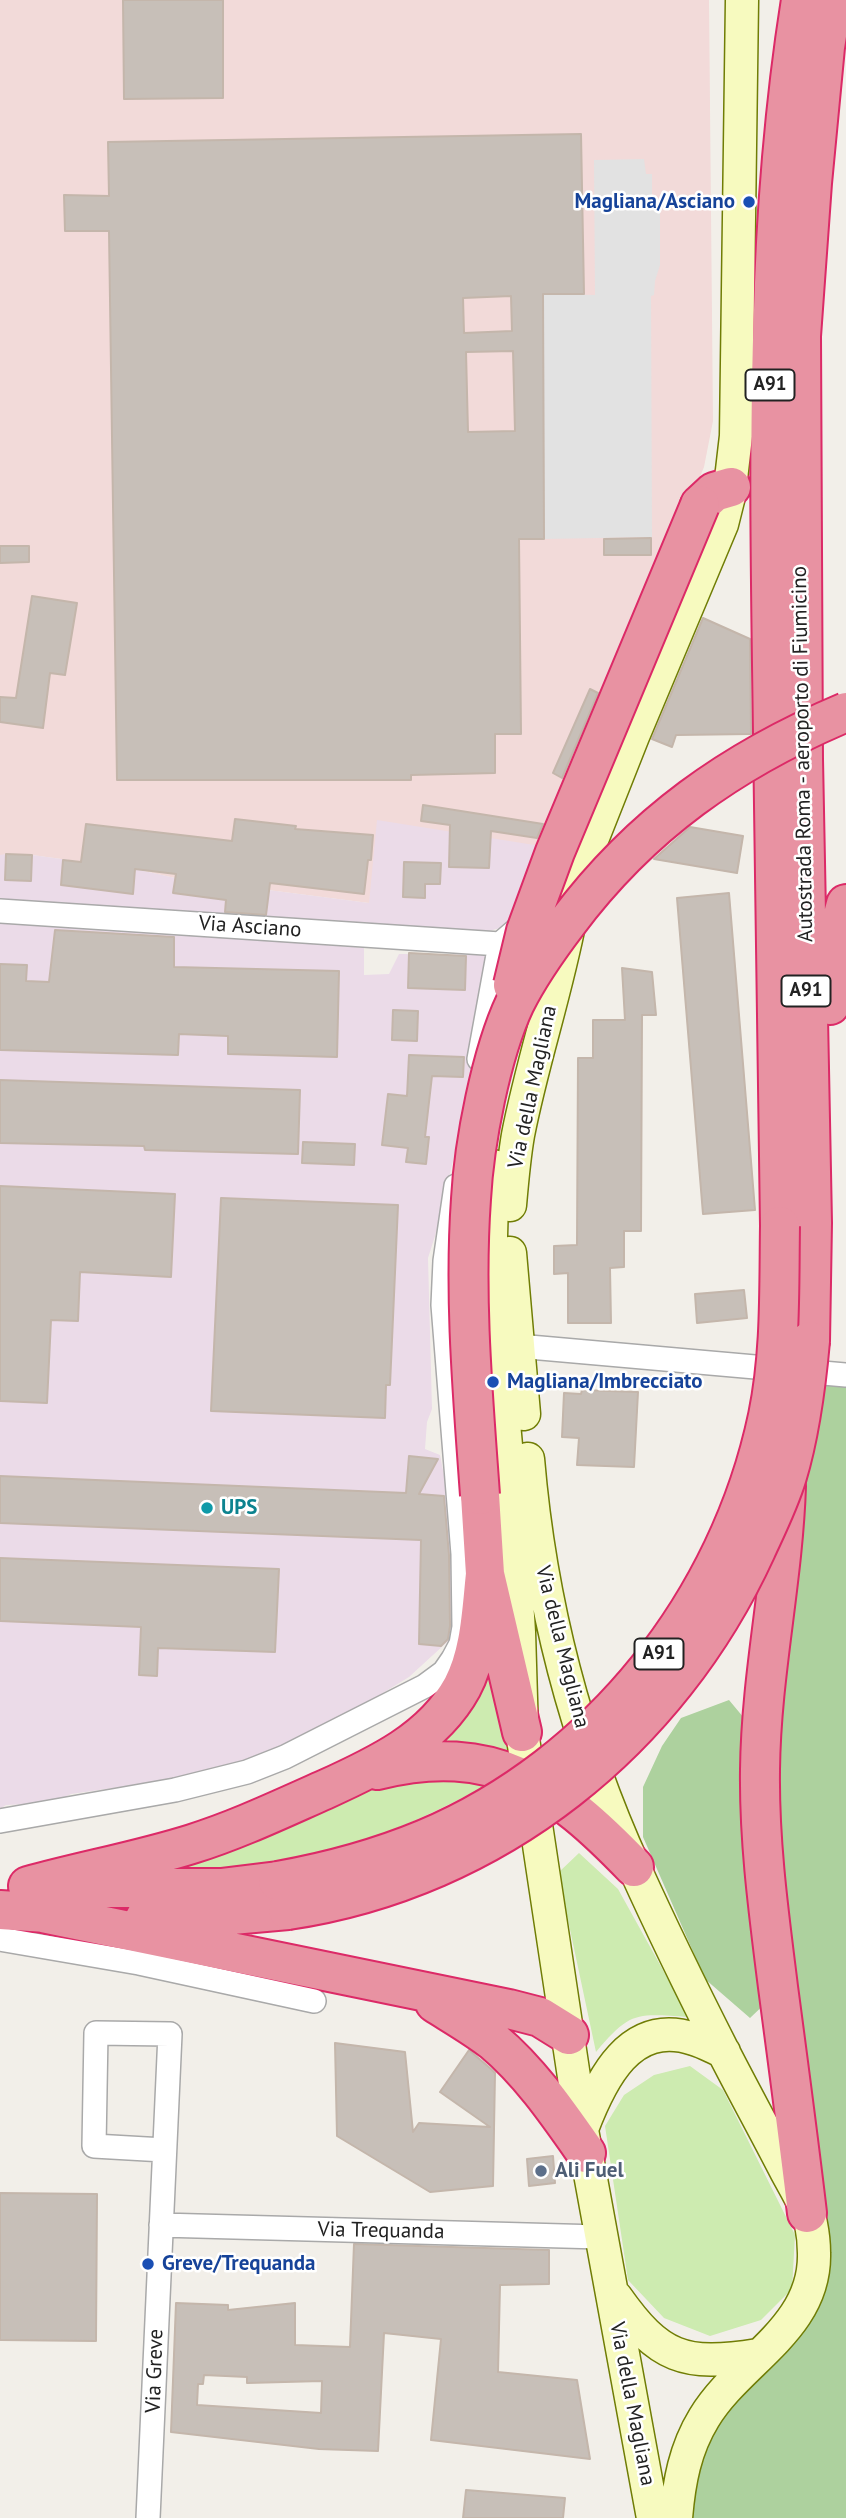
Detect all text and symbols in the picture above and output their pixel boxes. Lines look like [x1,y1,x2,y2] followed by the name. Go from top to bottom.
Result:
[574,189,735,215] place label: Magliana/Asciano
[741,194,757,210] marker: Magliana/Asciano
[746,370,794,400] road number: A91
[787,566,819,942] street label: Autostrada Roma - aeroporto di Fiumicino
[198,911,302,943] street label: Via Asciano
[782,976,830,1007] road number: A91
[503,1003,563,1171] street label: Via della Magliana
[507,1369,703,1395] place label: Magliana/Imbrecciato
[485,1374,501,1390] marker: Magliana/Imbrecciato
[221,1495,257,1521] place label: UPS
[199,1500,215,1516] marker: UPS
[530,1563,594,1731] street label: Via della Magliana
[634,1638,684,1670] road number: A91
[555,2158,624,2184] place label: Ali Fuel
[533,2163,549,2179] marker: Ali Fuel
[317,2217,445,2245] street label: Via Trequanda
[162,2251,315,2277] place label: Greve/Trequanda
[140,2256,156,2272] marker: Greve/Trequanda
[604,2320,660,2488] street label: Via della Magliana
[141,2328,169,2414] street label: Via Greve

